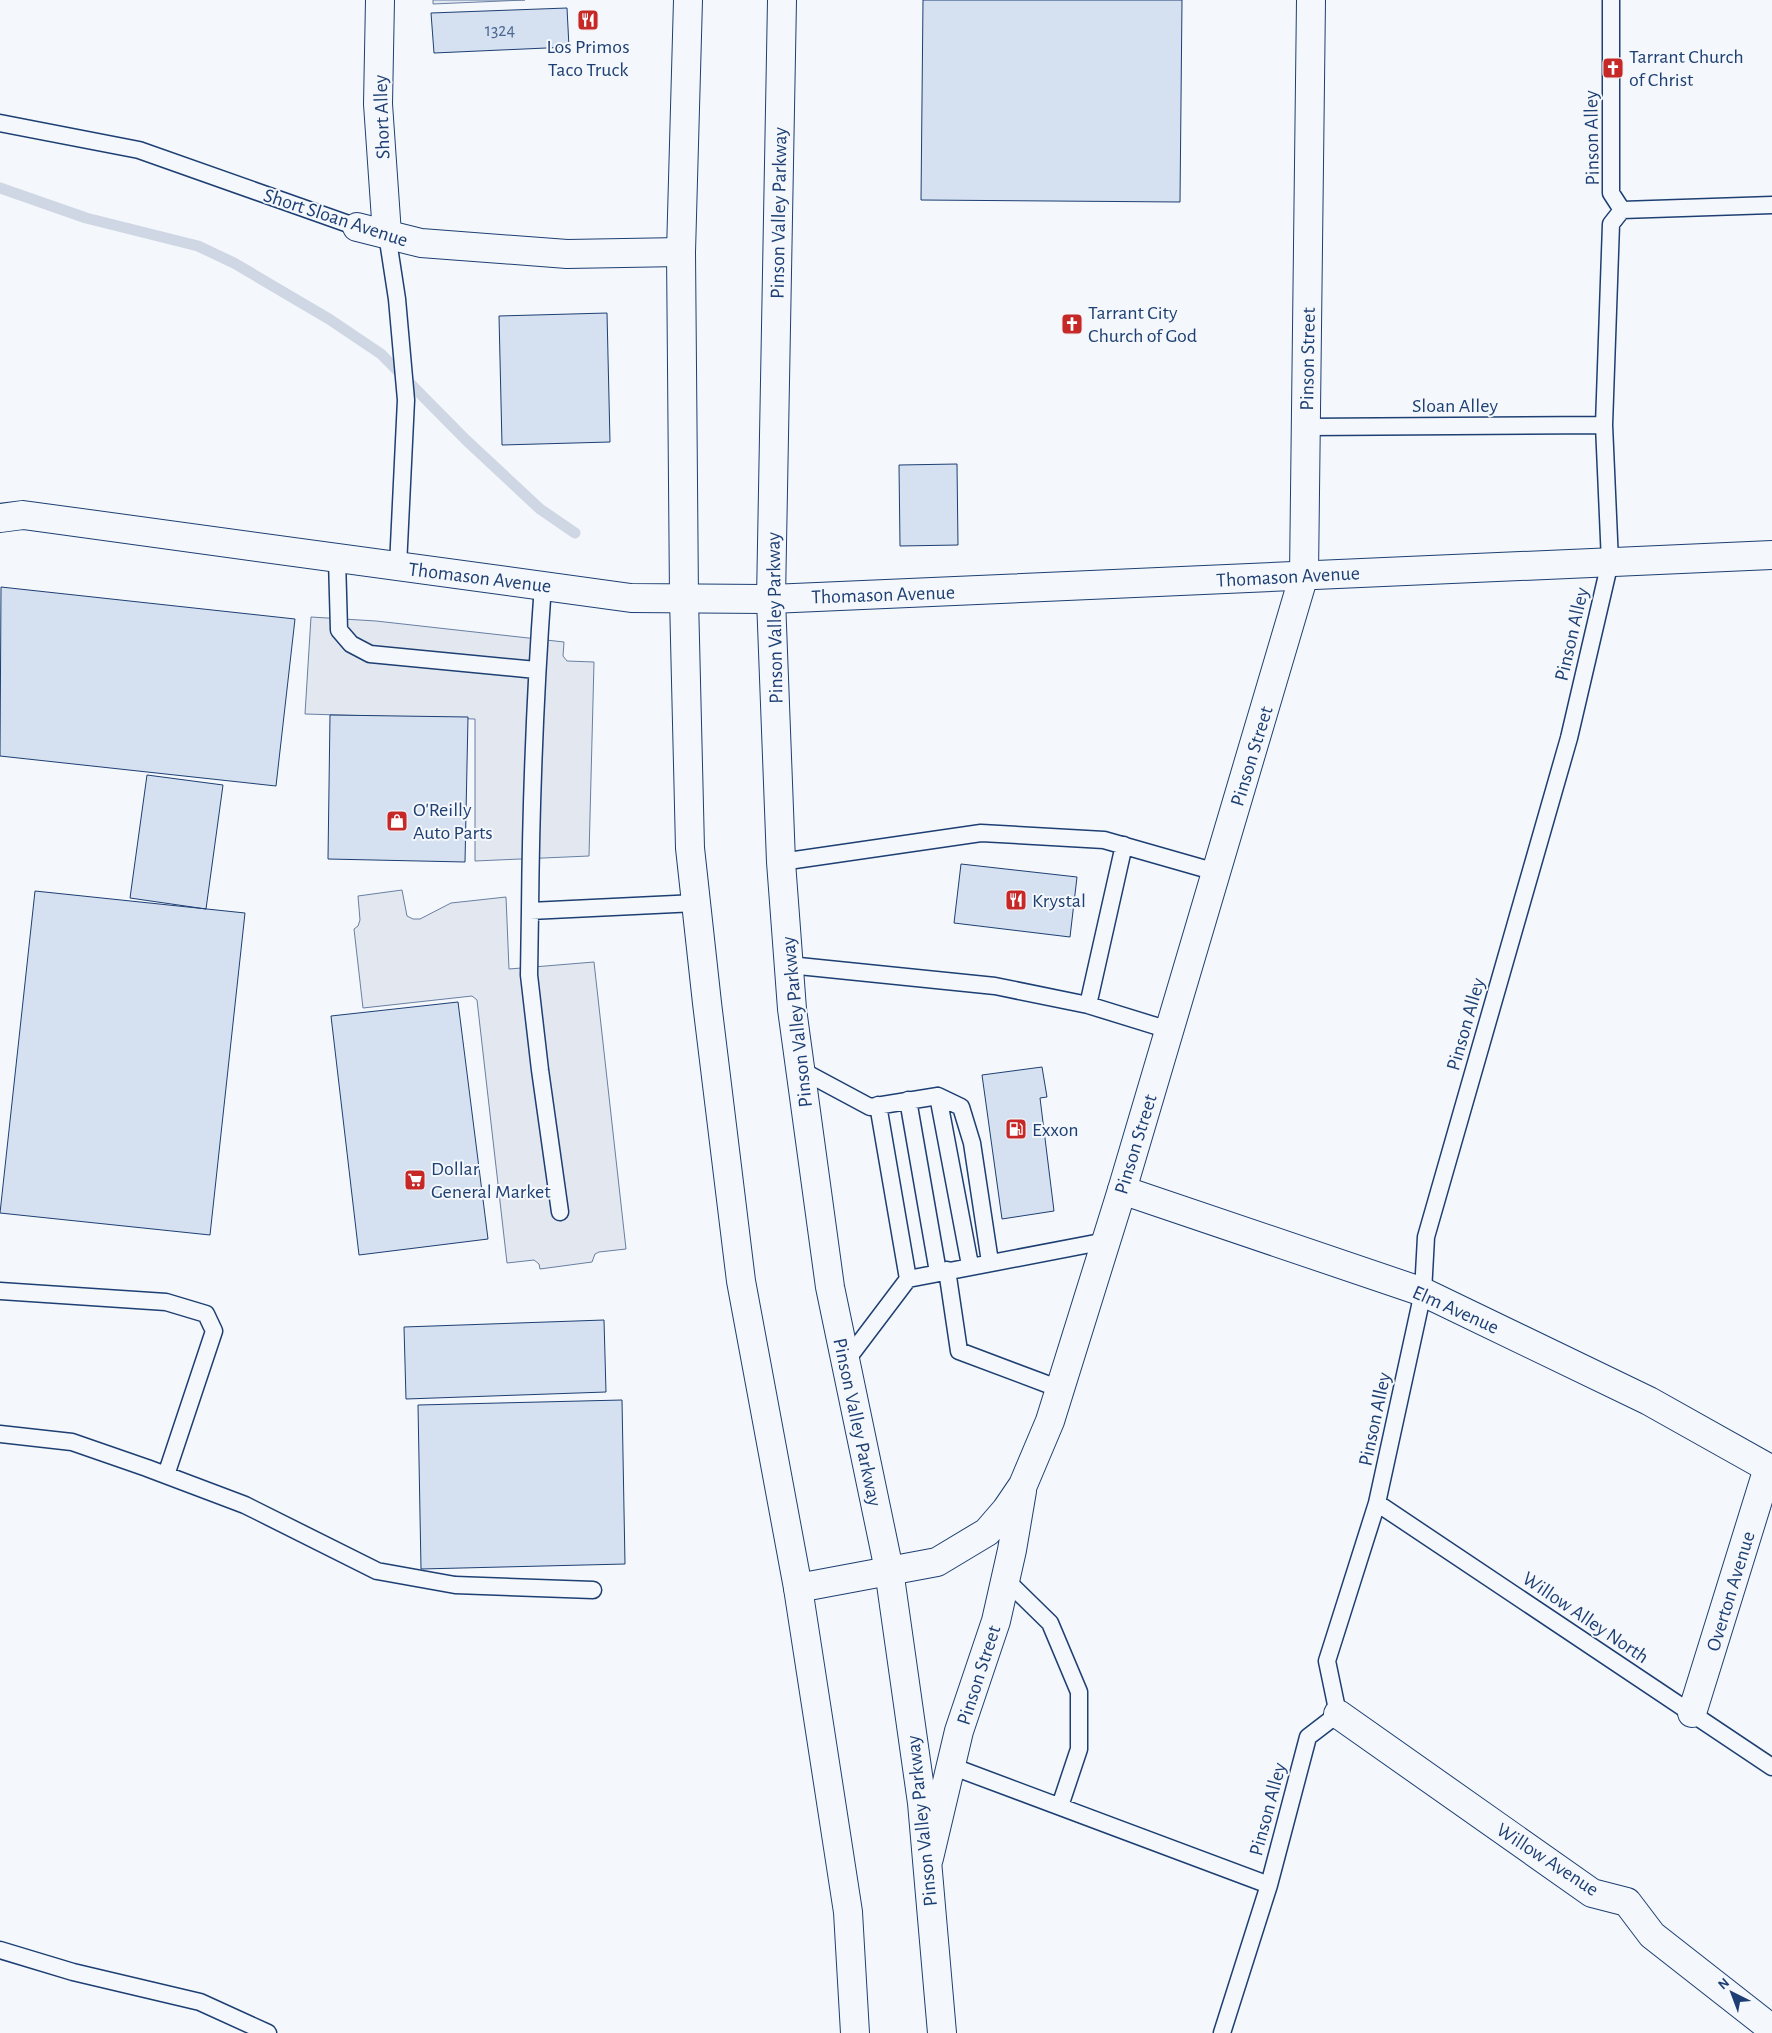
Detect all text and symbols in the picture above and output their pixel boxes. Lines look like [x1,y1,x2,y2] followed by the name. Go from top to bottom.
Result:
[576,8,600,32] restaurant icon: Los Primos Taco Truck
[485,22,516,40] house number: 1324
[546,37,630,80] place label: Los Primos Taco Truck
[1629,47,1744,90] place label: Tarrant Church of Christ
[1601,56,1625,80] church icon: Tarrant Church of Christ
[371,74,393,160] street label: Short Alley
[1581,90,1603,186] street label: Pinson Alley
[768,127,791,299] street label: Pinson Valley Parkway
[261,185,410,251] street label: Short Sloan Avenue
[1088,303,1197,346] place label: Tarrant City Church of God
[1297,307,1319,411] street label: Pinson Street
[1060,312,1084,336] church icon: Tarrant City Church of God
[1412,396,1498,416] street label: Sloan Alley
[763,531,786,704] street label: Pinson Valley Parkway
[407,559,552,597] street label: Thomason Avenue
[1216,563,1360,591] street label: Thomason Avenue
[811,582,955,608] street label: Thomason Avenue
[1551,585,1593,683] street label: Pinson Alley
[1227,703,1277,809] street label: Pinson Street
[413,800,493,843] place label: O'Reilly Auto Parts
[385,809,409,833] shop icon: O'Reilly Auto Parts
[1004,888,1028,912] restaurant icon: Krystal
[1032,891,1086,911] place label: Krystal
[778,935,816,1108] street label: Pinson Valley Parkway
[1443,975,1489,1073] street label: Pinson Alley
[1111,1091,1161,1197] street label: Pinson Street
[1004,1117,1028,1141] fuel station icon: Exxon
[1032,1120,1079,1140] place label: Exxon
[431,1159,551,1202] place label: Dollar General Market
[403,1168,427,1192] supermarket icon: Dollar General Market
[1409,1282,1502,1338] street label: Elm Avenue
[829,1336,885,1509] street label: Pinson Valley Parkway
[1355,1370,1395,1468] street label: Pinson Alley
[1703,1529,1759,1654] street label: Overton Avenue
[1519,1568,1652,1667] street label: Willow Alley North
[953,1623,1005,1728] street label: Pinson Street
[903,1734,941,1907] street label: Pinson Valley Parkway
[1246,1760,1290,1858] street label: Pinson Alley
[1493,1820,1602,1900] street label: Willow Avenue
[1707,1968,1757,2018] north arrow
[1716,1976,1732,1993] text: N

